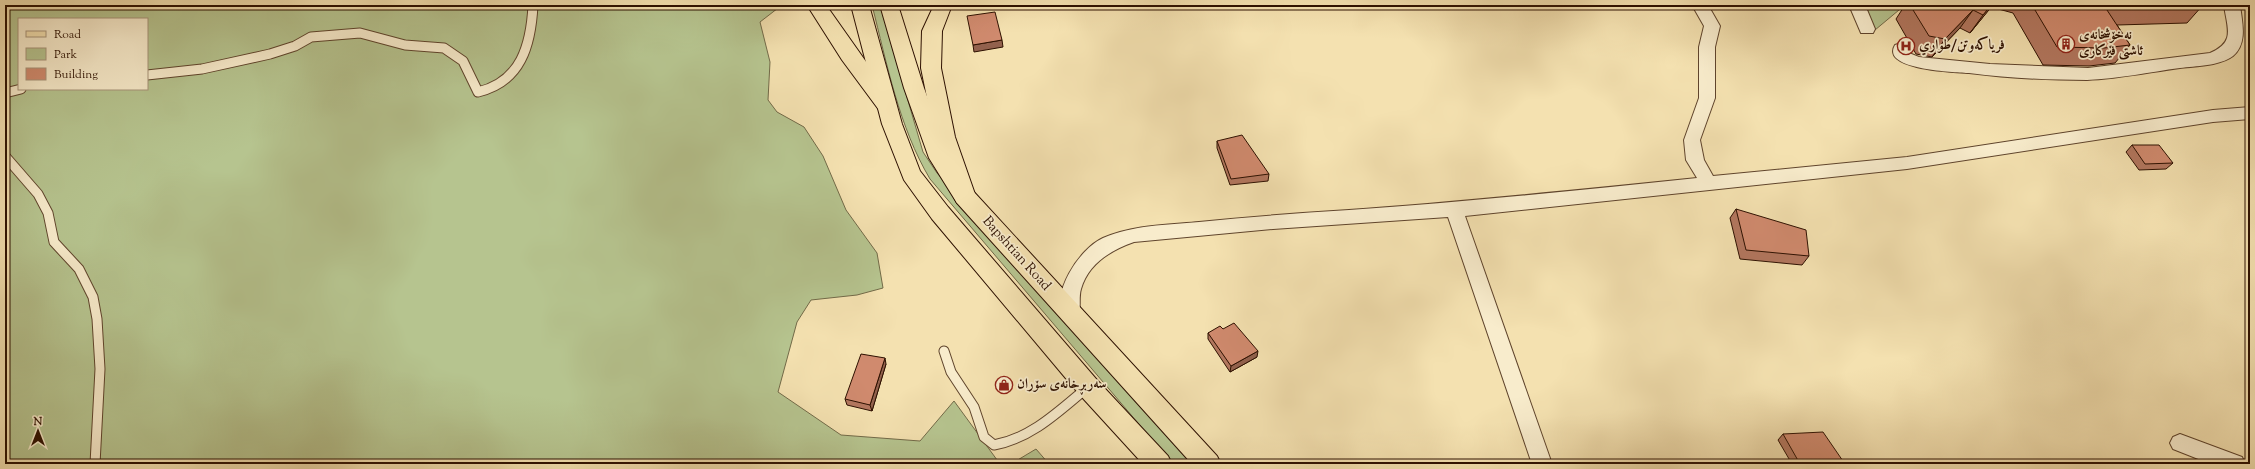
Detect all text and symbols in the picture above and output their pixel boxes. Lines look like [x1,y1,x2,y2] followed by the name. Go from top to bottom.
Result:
[18,18,148,90] legend
[54,26,81,44] text: Road
[2079,26,2143,62] place label: نەخۆشخانەی ئاشتی فێرکاری
[2056,34,2076,54] building icon: نەخۆشخانەی ئاشتی فێرکاری
[1919,35,2005,56] place label: فریاکەوتن/طواري
[1896,36,1916,56] hospital icon: فریاکەوتن/طواري
[54,46,77,64] text: Park
[54,66,98,84] text: Building
[977,212,1055,296] street label: Bapshtian Road
[994,375,1014,395] shop icon: سەربڕخانەی سۆران
[1017,375,1107,396] place label: سەربڕخانەی سۆران
[18,411,58,451] north arrow
[33,414,43,430] text: N

